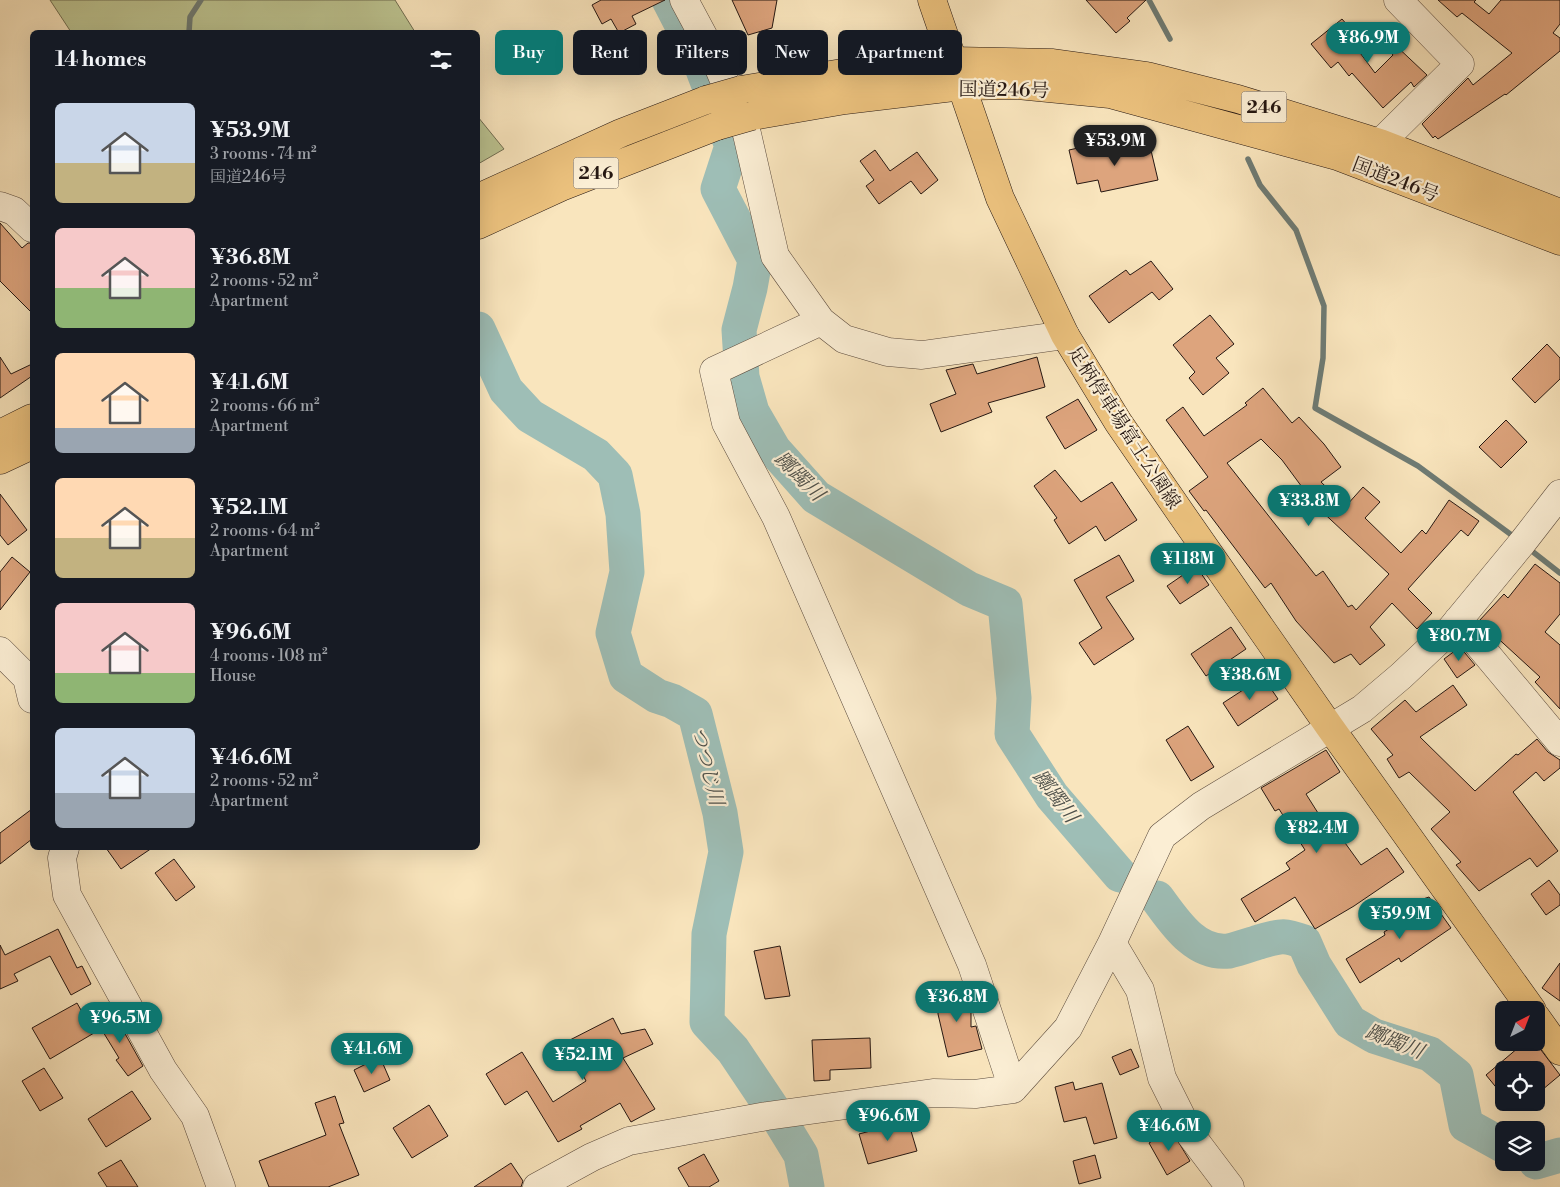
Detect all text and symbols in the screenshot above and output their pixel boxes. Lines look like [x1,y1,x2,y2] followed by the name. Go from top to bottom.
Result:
[1327,22,1409,64] pin: ¥86.9M
[1337,28,1399,48] text: ¥86.9M
[495,30,563,75] chip: Buy
[573,30,647,75] chip: Rent
[657,30,747,75] chip: Filters
[757,30,828,75] chip: New
[838,30,962,75] chip: Apartment
[427,46,455,74] icon: filters
[55,47,146,73] text: 14 homes
[958,77,1050,103] street label: 国道246号
[1242,91,1286,122] road number: 246
[210,118,290,144] text: ¥53.9M
[95,123,155,183] icon: home
[1074,124,1156,167] pin: ¥53.9M
[1084,131,1146,151] text: ¥53.9M
[210,144,317,164] text: 3 rooms · 74 m²
[1349,152,1442,207] street label: 国道246号
[574,158,618,188] road number: 246
[210,167,286,187] text: 国道246号
[210,245,291,271] text: ¥36.8M
[95,248,155,308] icon: home
[210,271,318,291] text: 2 rooms · 52 m²
[210,291,289,311] text: Apartment
[1062,341,1186,514] street label: 足柄停車場富士公園線
[210,370,289,396] text: ¥41.6M
[95,373,155,433] icon: home
[210,396,320,416] text: 2 rooms · 66 m²
[210,416,289,436] text: Apartment
[769,447,830,509] water label: 躑躅川
[1268,484,1350,527] pin: ¥33.8M
[1279,491,1339,511] text: ¥33.8M
[210,495,288,521] text: ¥52.1M
[95,498,155,558] icon: home
[210,521,320,541] text: 2 rooms · 64 m²
[210,541,289,561] text: Apartment
[1153,542,1223,585] pin: ¥118M
[1162,549,1214,569] text: ¥118M
[210,620,291,646] text: ¥96.6M
[1418,620,1500,662] pin: ¥80.7M
[95,623,155,683] icon: home
[1428,626,1490,646] text: ¥80.7M
[210,646,328,666] text: 4 rooms · 108 m²
[1209,658,1291,701] pin: ¥38.6M
[1219,665,1281,685] text: ¥38.6M
[210,666,256,686] text: House
[685,725,729,810] water label: つつじ川
[210,745,292,771] text: ¥46.6M
[95,748,155,808] icon: home
[1027,765,1084,830] water label: 躑躅川
[210,771,318,791] text: 2 rooms · 52 m²
[210,791,289,811] text: Apartment
[1276,812,1358,854] pin: ¥82.4M
[1286,818,1348,838] text: ¥82.4M
[1359,898,1441,940] pin: ¥59.9M
[1369,904,1431,924] text: ¥59.9M
[916,980,998,1023] pin: ¥36.8M
[926,987,988,1007] text: ¥36.8M
[1495,1001,1545,1051] north arrow
[1495,1001,1545,1171] map controls
[79,1002,161,1044] pin: ¥96.5M
[89,1008,151,1028] text: ¥96.5M
[1362,1020,1429,1066] water label: 躑躅川
[331,1032,413,1075] pin: ¥41.6M
[542,1038,624,1081] pin: ¥52.1M
[342,1039,402,1059] text: ¥41.6M
[553,1045,613,1065] text: ¥52.1M
[1495,1061,1545,1111] button: locate
[847,1100,929,1142] pin: ¥96.6M
[857,1106,919,1126] text: ¥96.6M
[1128,1110,1210,1152] pin: ¥46.6M
[1138,1116,1200,1136] text: ¥46.6M
[1495,1121,1545,1171] button: layers

